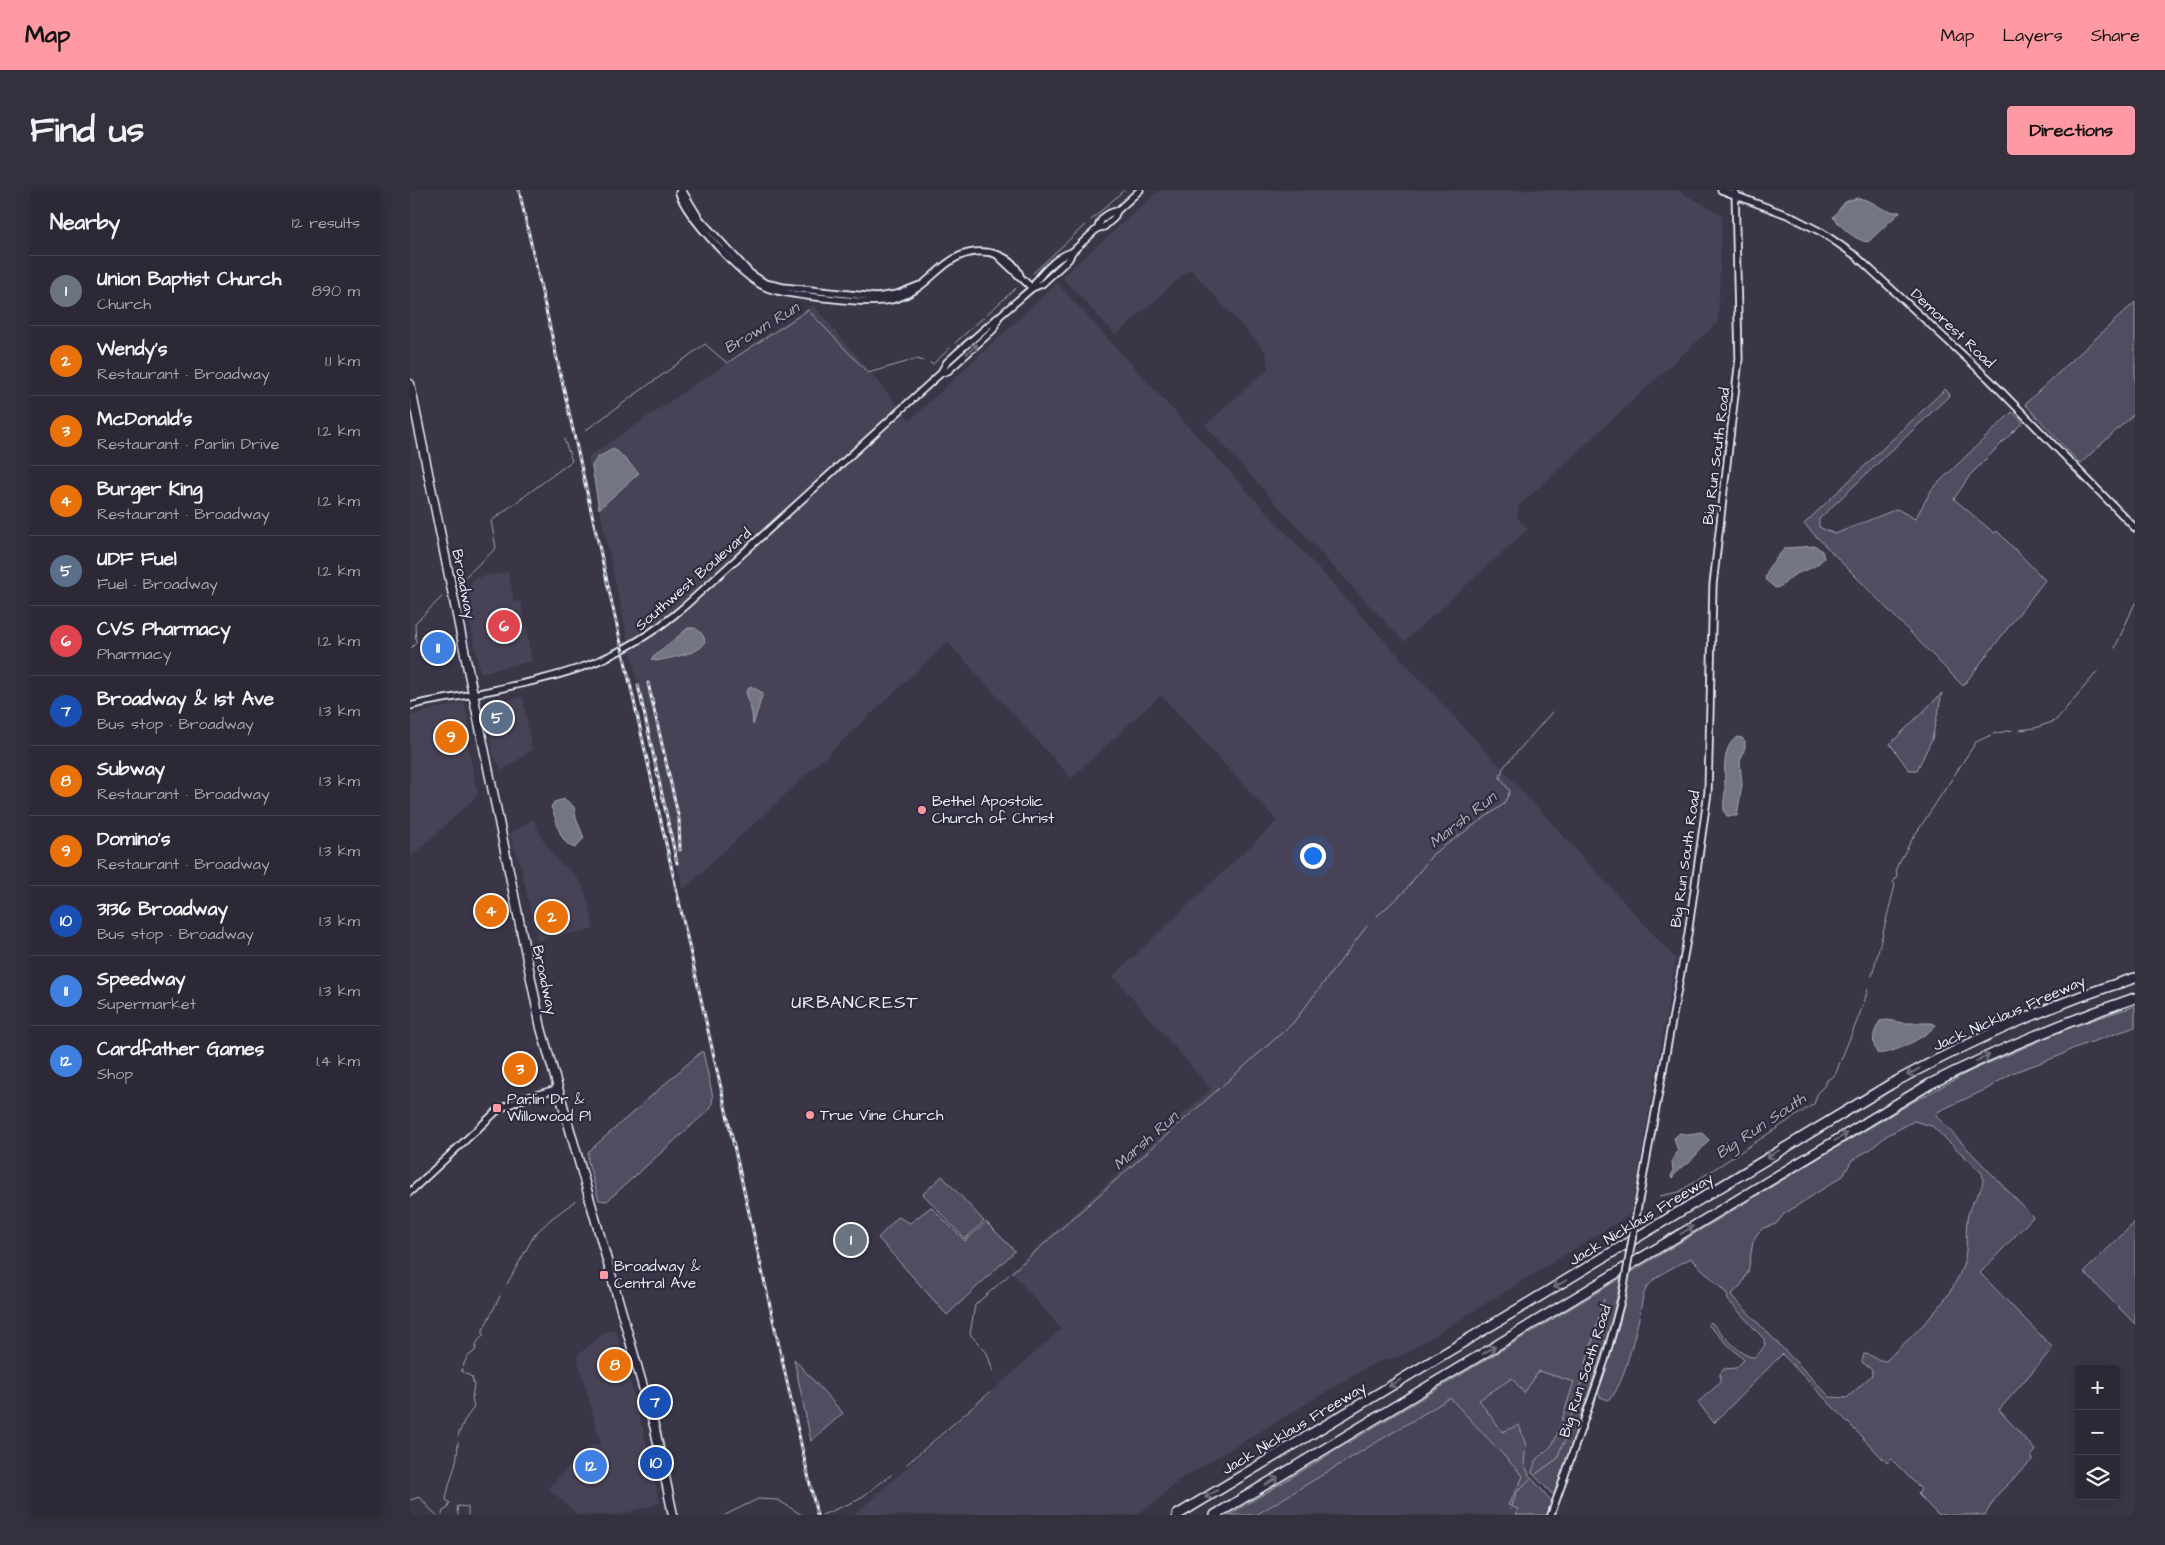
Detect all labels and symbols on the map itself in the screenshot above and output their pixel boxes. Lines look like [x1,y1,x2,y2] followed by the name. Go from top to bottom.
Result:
[1906,284,2000,373] street label: Demorest Road
[720,296,805,359] water label: Brown Run
[965,343,978,355] one-way arrow
[1698,386,1736,526] street label: Big Run South Road
[631,523,756,636] street label: Southwest Boulevard
[445,547,481,621] street label: Broadway
[488,607,520,645] pin: 6
[422,629,454,667] pin: 11
[481,699,513,737] pin: 5
[435,718,467,756] pin: 9
[1424,785,1503,853] water label: Marsh Run
[1665,789,1707,929] street label: Big Run South Road
[932,791,1054,829] place label: Bethel Apostolic Church of Christ
[916,804,928,816] marker: Bethel Apostolic Church of Christ
[1300,843,1326,869] your location
[475,892,507,930] pin: 4
[536,898,568,936] pin: 2
[526,943,562,1017] street label: Broadway
[1930,970,2089,1057] street label: Jack Nicklaus Freeway
[791,990,919,1015] district label: URBANCREST
[504,1050,536,1088] pin: 3
[1975,1053,1990,1063] one-way arrow
[1906,1067,1921,1077] one-way arrow
[1711,1087,1811,1165] water label: Big Run South
[507,1089,591,1127] place label: Parlin Dr & Willowood Pl
[491,1102,503,1114] marker: Parlin Dr & Willowood Pl
[820,1105,944,1126] place label: True Vine Church
[1108,1105,1185,1175] water label: Marsh Run
[804,1109,816,1121] marker: True Vine Church
[1833,1131,1847,1141] one-way arrow
[1767,1150,1781,1160] one-way arrow
[1565,1168,1718,1272] street label: Jack Nicklaus Freeway
[835,1221,867,1259] pin: 1
[1679,1225,1693,1235] one-way arrow
[614,1256,701,1294] place label: Broadway & Central Ave
[598,1269,610,1281] marker: Broadway & Central Ave
[1553,1280,1567,1290] one-way arrow
[1554,1302,1618,1440] street label: Big Run South Road
[1481,1345,1495,1355] one-way arrow
[599,1346,631,1384] pin: 8
[1218,1377,1371,1481] street label: Jack Nicklaus Freeway
[1389,1379,1403,1389] one-way arrow
[639,1383,671,1421] pin: 7
[640,1444,672,1482] pin: 10
[575,1447,607,1485] pin: 12
[1264,1475,1278,1485] one-way arrow
[1205,1490,1219,1500] one-way arrow

